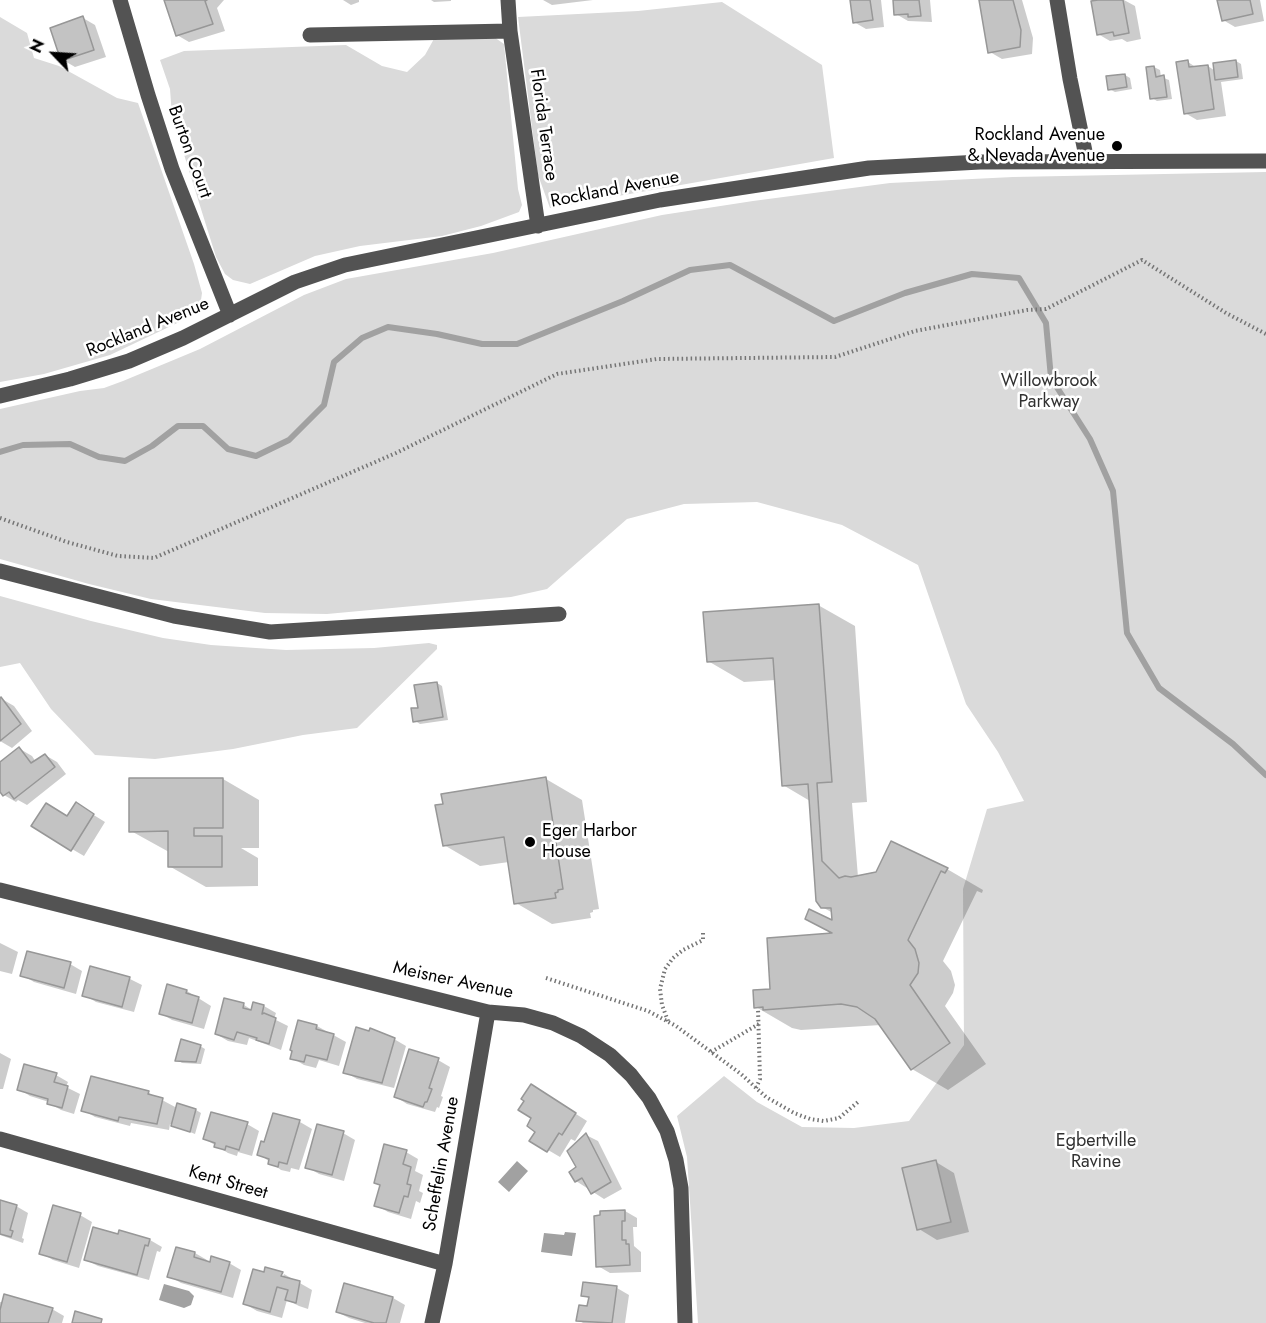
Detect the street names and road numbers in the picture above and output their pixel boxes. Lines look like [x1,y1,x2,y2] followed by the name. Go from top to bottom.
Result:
[524,68,562,182] street label: Florida Terrace
[162,103,216,201] street label: Burton Court
[549,167,681,213] street label: Rockland Avenue
[83,294,213,362] street label: Rockland Avenue
[391,958,515,1004] street label: Meisner Avenue
[420,1095,464,1233] street label: Scheffelin Avenue
[186,1161,270,1205] street label: Kent Street

